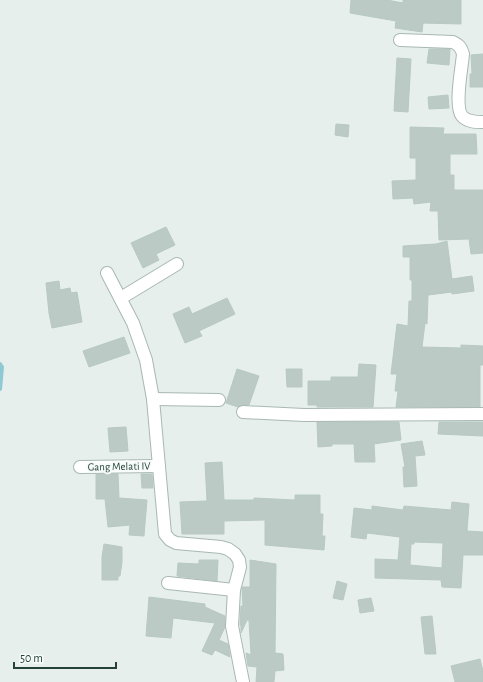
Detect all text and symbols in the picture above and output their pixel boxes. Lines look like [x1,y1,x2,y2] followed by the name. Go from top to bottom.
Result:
[88,460,151,473] street label: Gang Melati IV
[14,644,116,670] scale bar
[20,652,43,664] text: 50 m

